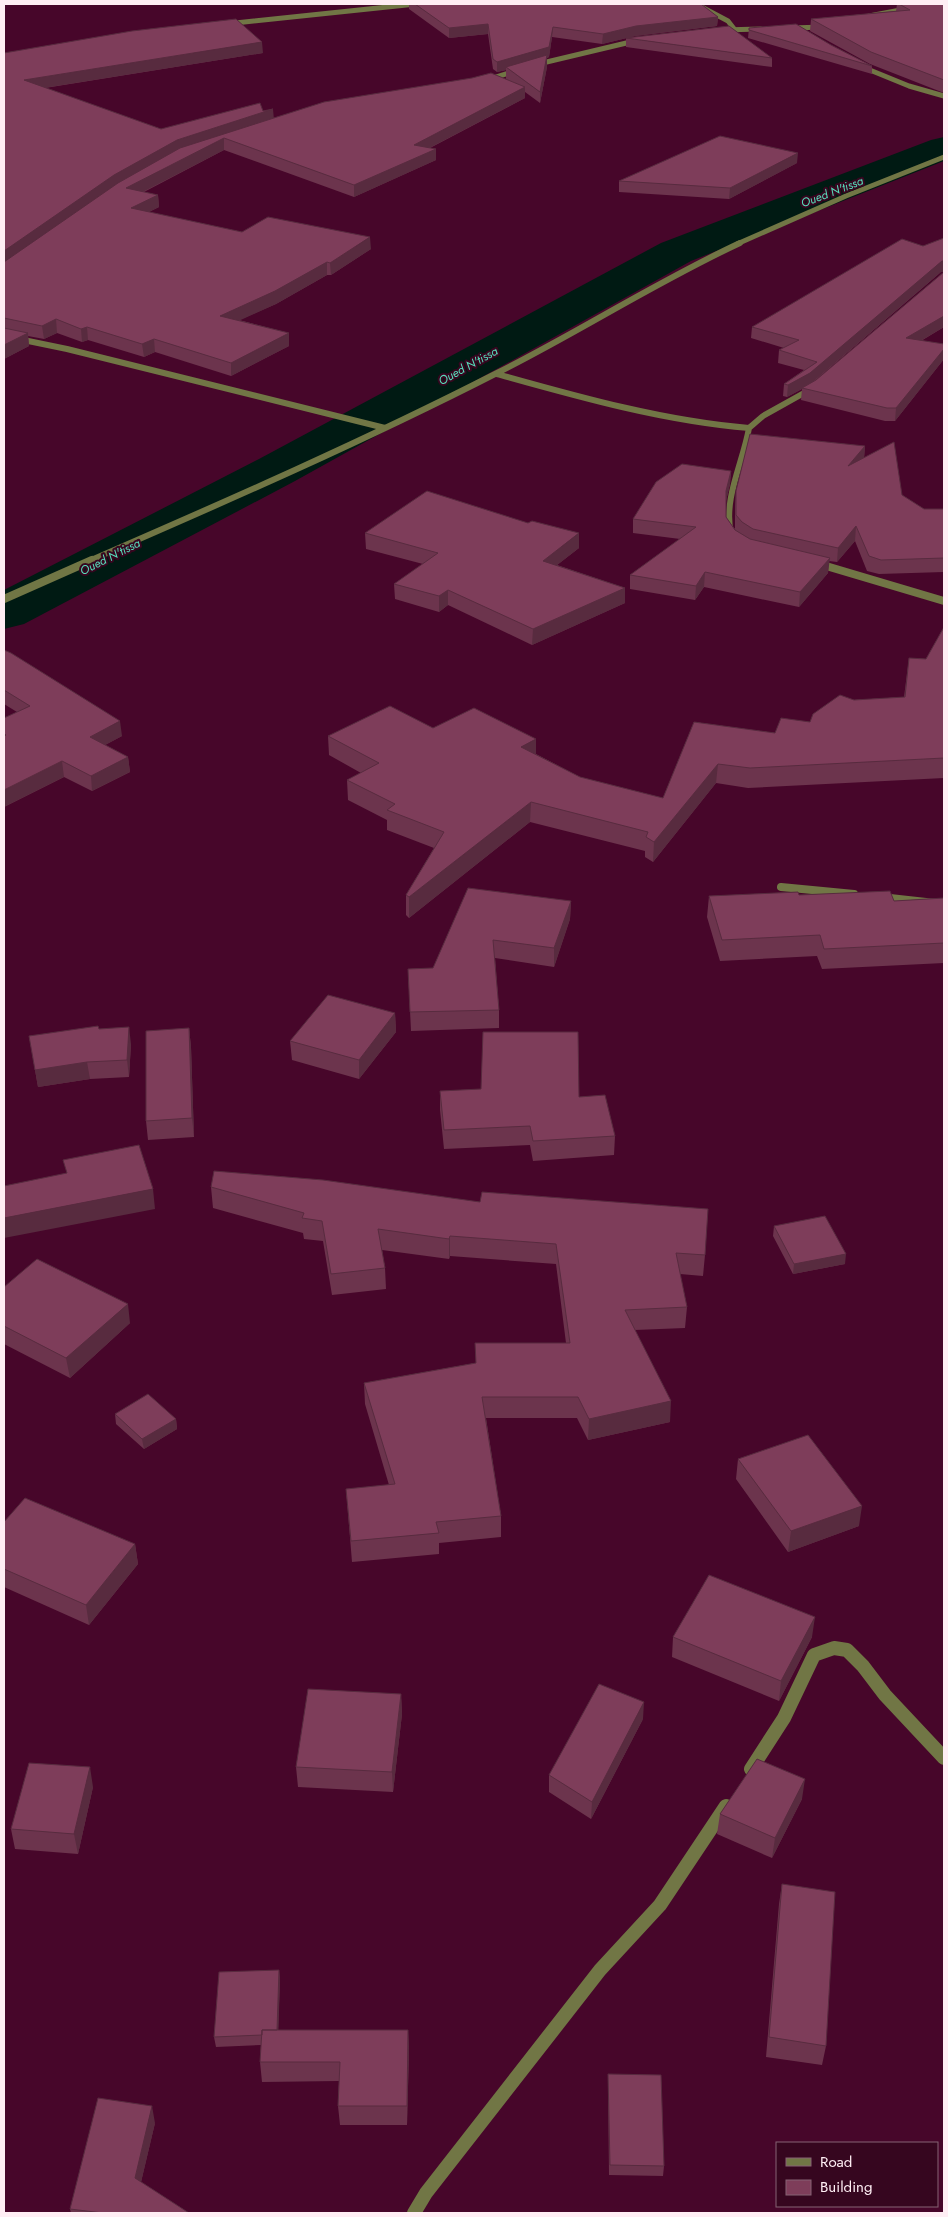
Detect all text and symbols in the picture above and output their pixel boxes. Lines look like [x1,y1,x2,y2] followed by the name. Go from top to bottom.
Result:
[798,172,866,212] water label: Oued N'tissa
[435,342,501,390] water label: Oued N'tissa
[77,534,144,580] water label: Oued N'tissa
[776,2142,938,2207] legend
[820,2151,852,2173] text: Road
[820,2176,872,2198] text: Building

